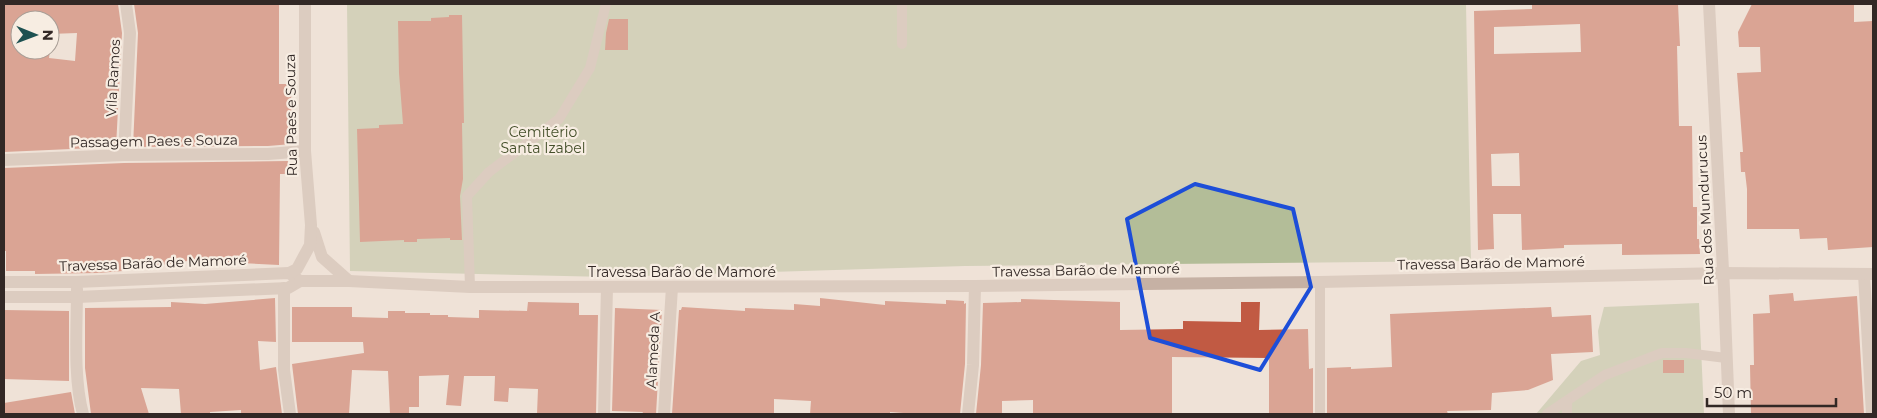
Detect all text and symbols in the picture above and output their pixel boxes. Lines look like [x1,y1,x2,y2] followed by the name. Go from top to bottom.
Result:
[10,10,60,60] north arrow
[39,29,57,41] text: N
[102,39,124,117] street label: Vila Ramos
[281,53,301,177] street label: Rua Paes e Souza
[500,123,586,157] park label: Cemitério Santa Izabel
[70,131,238,151] street label: Passagem Paes e Souza
[1692,134,1718,286] street label: Rua dos Mundurucus
[59,251,247,275] street label: Travessa Barão de Mamoré
[1397,252,1585,274] street label: Travessa Barão de Mamoré
[992,259,1180,281] street label: Travessa Barão de Mamoré
[588,263,776,281] street label: Travessa Barão de Mamoré
[642,310,664,389] street label: Alameda A
[1707,376,1836,408] scale bar
[1714,383,1752,402] text: 50 m

